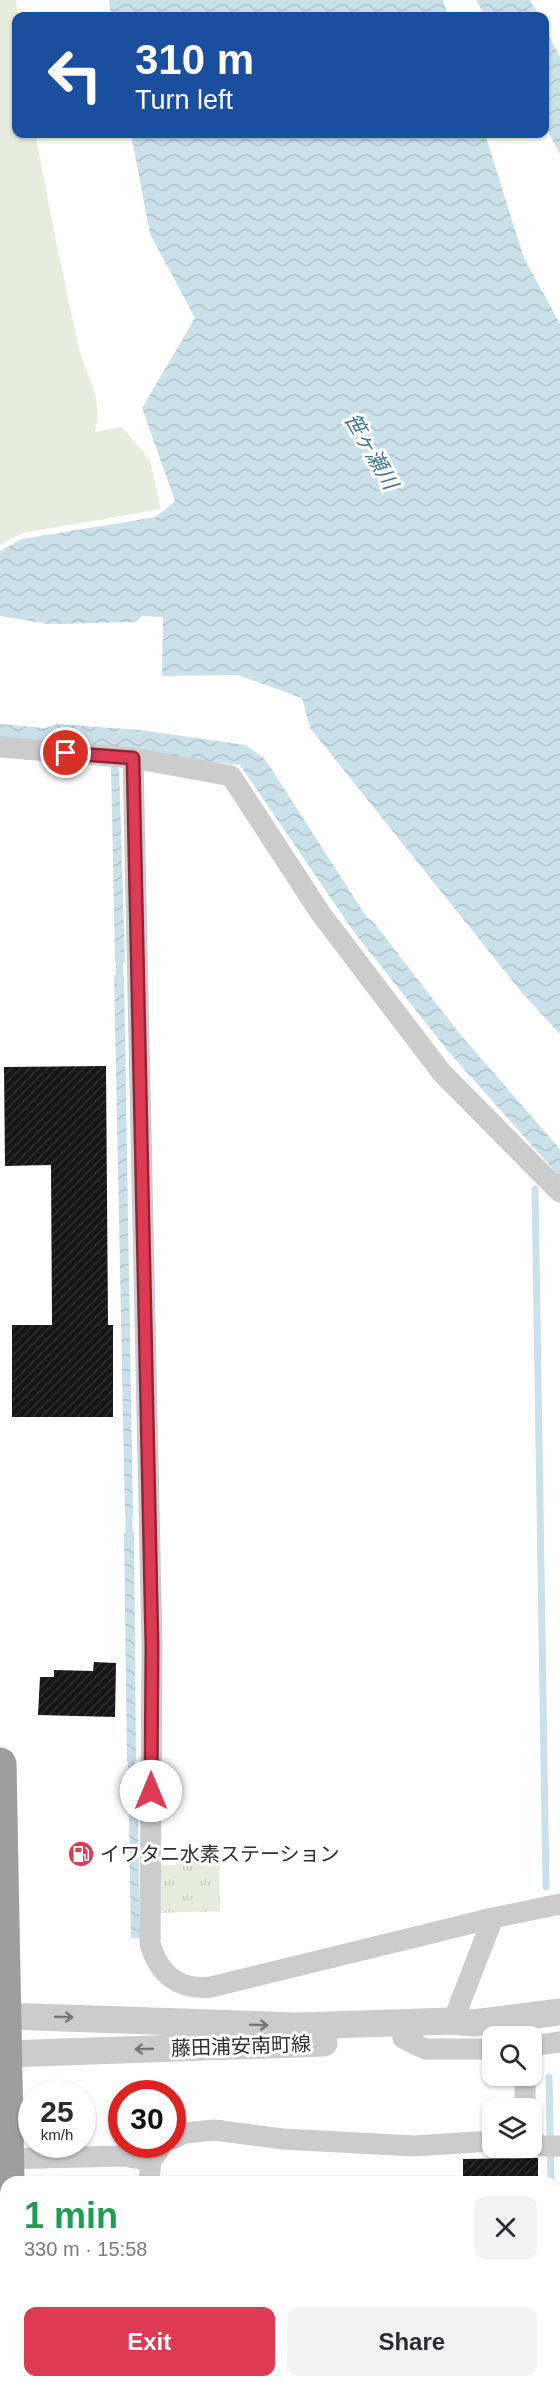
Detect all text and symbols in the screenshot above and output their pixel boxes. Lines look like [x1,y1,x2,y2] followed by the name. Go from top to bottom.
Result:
[36,36,114,114] icon: left
[135,36,254,83] text: 310 m
[135,85,233,115] text: Turn left
[340,409,403,495] water label: 笹ヶ瀬川
[40,727,91,778] pin
[49,736,82,769] icon: arrive
[119,1759,183,1823] position arrow
[66,1839,96,1869] fuel station icon: イワタニ水素ステーション
[100,1843,340,1865] place label: イワタニ水素ステーション
[53,2012,73,2023] one-way arrow
[248,2019,268,2030] one-way arrow
[482,2026,542,2158] map controls
[482,2026,542,2086] button: search
[171,2033,311,2059] street label: 藤田浦安南町線
[135,2043,155,2055] one-way arrow
[108,2080,186,2158] speed limit sign: 30
[40,2095,74,2128] text: 25
[482,2098,542,2158] button: layers
[41,2126,73,2143] text: km/h
[24,2195,118,2236] text: 1 min
[474,2196,537,2259] button: close
[24,2238,147,2260] text: 330 m · 15:58
[24,2307,275,2376] button: Exit
[287,2307,537,2376] button: Share

